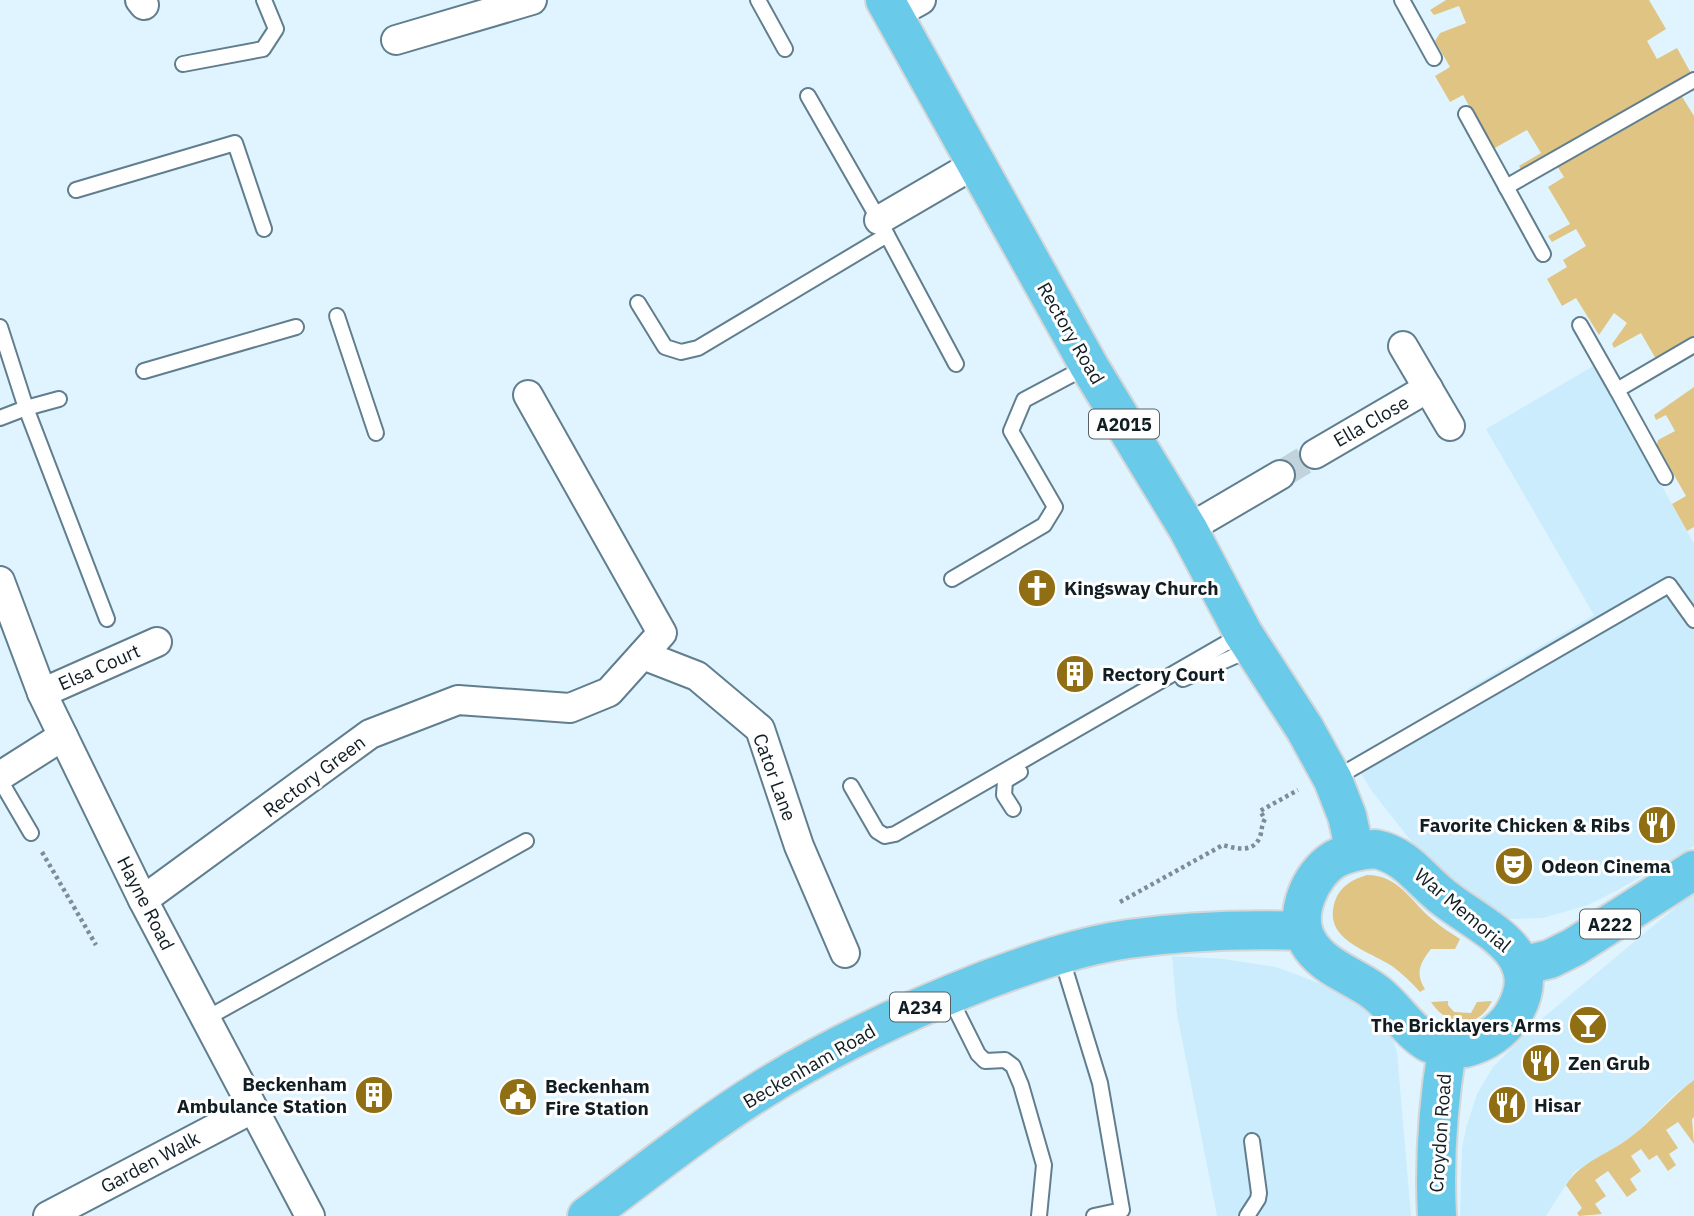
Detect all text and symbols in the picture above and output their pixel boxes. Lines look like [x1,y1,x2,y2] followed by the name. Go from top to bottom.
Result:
[1032,278,1110,388] street label: Rectory Road
[1329,390,1413,452] street label: Ella Close
[1089,410,1159,438] road number: A2015
[1016,567,1058,609] church icon: Kingsway Church
[1064,576,1219,600] place label: Kingsway Church
[54,638,144,696] street label: Elsa Court
[1054,653,1096,695] building icon: Rectory Court
[1102,662,1225,686] place label: Rectory Court
[258,730,370,822] street label: Rectory Green
[748,730,802,824] street label: Cator Lane
[1636,804,1678,846] restaurant icon: Favorite Chicken & Ribs
[1419,813,1630,837] place label: Favorite Chicken & Ribs
[1493,845,1535,887] theatre icon: Odeon Cinema
[112,852,180,954] street label: Hayne Road
[1541,854,1671,878] place label: Odeon Cinema
[1410,863,1516,957] street label: War Memorial
[1580,909,1640,939] road number: A222
[890,992,950,1022] road number: A234
[1567,1004,1609,1046] bar icon: The Bricklayers Arms
[1371,1013,1561,1037] place label: The Bricklayers Arms
[738,1018,880,1114] street label: Beckenham Road
[1520,1042,1562,1084] restaurant icon: Zen Grub
[1568,1051,1650,1075] place label: Zen Grub
[177,1072,347,1118] place label: Beckenham Ambulance Station
[1424,1073,1456,1193] street label: Croydon Road
[353,1074,395,1116] building icon: Beckenham Ambulance Station
[545,1074,650,1120] place label: Beckenham Fire Station
[497,1076,539,1118] public building icon: Beckenham Fire Station
[1486,1084,1528,1126] restaurant icon: Hisar
[1534,1093,1582,1117] place label: Hisar
[96,1126,204,1198] street label: Garden Walk

